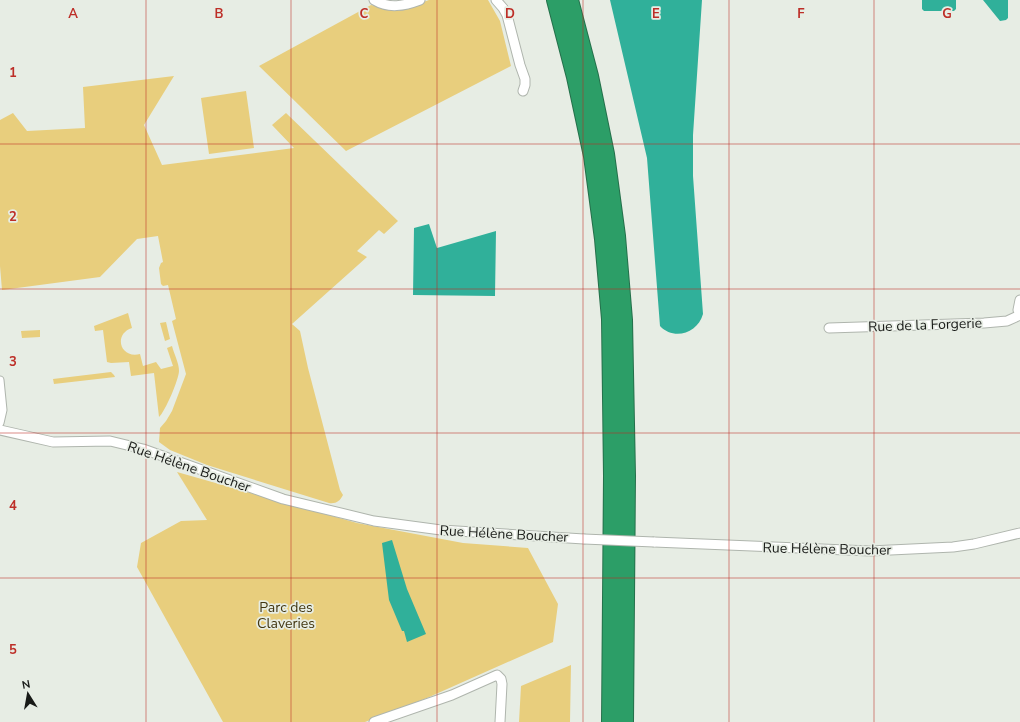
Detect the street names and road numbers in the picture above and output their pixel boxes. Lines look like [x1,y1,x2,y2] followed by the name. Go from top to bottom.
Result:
[868,314,982,336] street label: Rue de la Forgerie
[125,437,253,497] street label: Rue Hélène Boucher
[439,521,569,547] street label: Rue Hélène Boucher
[762,538,892,560] street label: Rue Hélène Boucher

